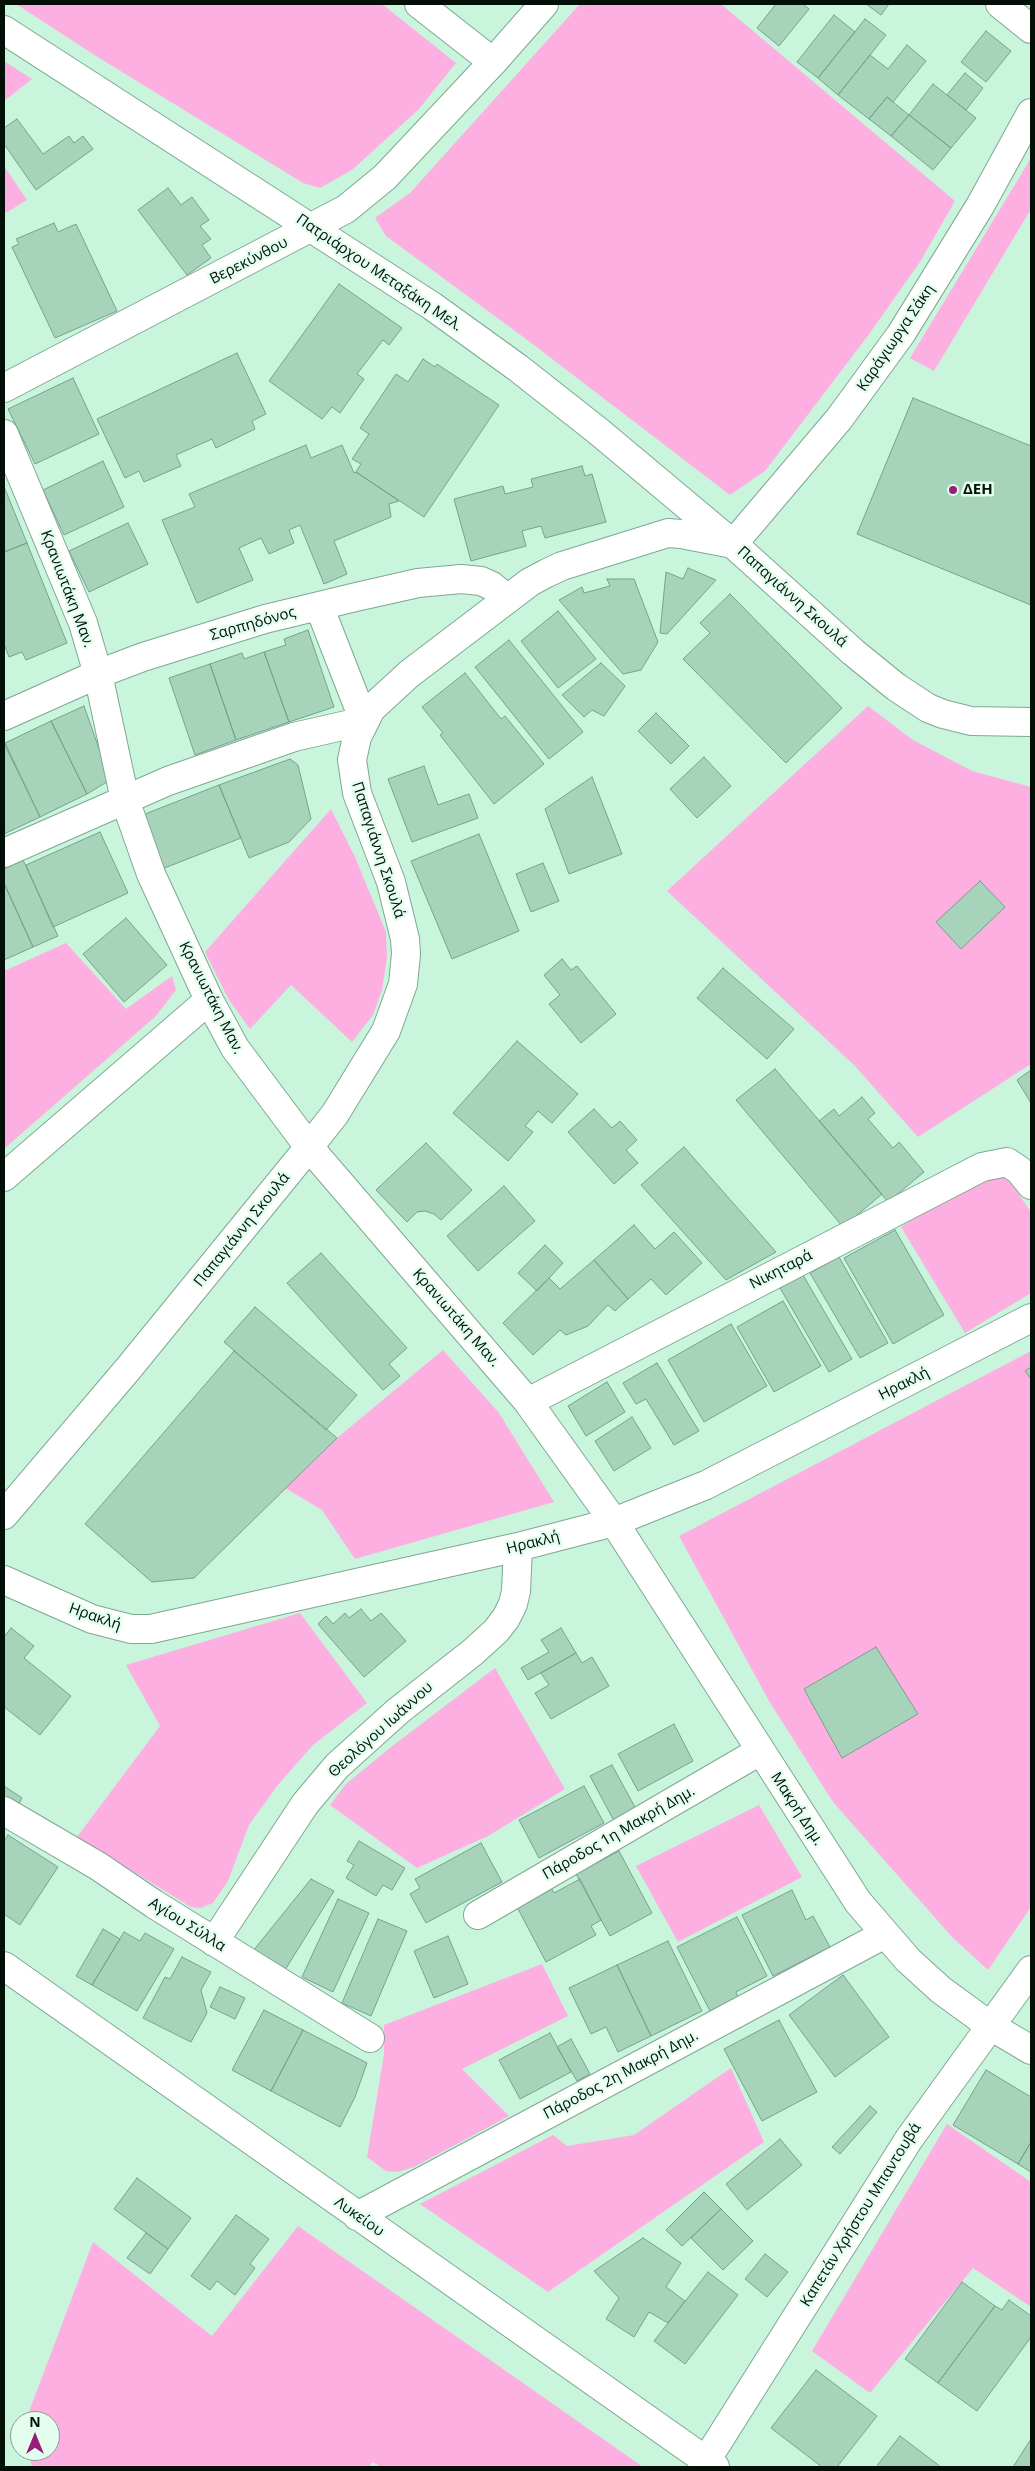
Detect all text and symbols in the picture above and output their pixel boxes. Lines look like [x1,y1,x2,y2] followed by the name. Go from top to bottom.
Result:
[293,211,465,335] street label: Πατριάρχου Μεταξάκη Μελ.
[207,234,291,288] street label: Βερεκύνθου
[853,281,939,395] street label: Καράγιωργα Σάκη
[963,481,993,499] place label: ΔΕΗ
[947,484,959,496] marker: ΔΕΗ
[36,528,98,650] street label: Κρανιωτάκη Μαν.
[733,543,851,651] street label: Παπαγιάννη Σκουλά
[208,603,298,645] street label: Σαρπηδόνος
[348,780,408,920] street label: Παπαγιάννη Σκουλά
[175,939,247,1057] street label: Κρανιωτάκη Μαν.
[190,1169,294,1291] street label: Παπαγιάννη Σκουλά
[747,1247,815,1293] street label: Νικηταρά
[408,1265,504,1371] street label: Κρανιωτάκη Μαν.
[876,1364,932,1404] street label: Ηρακλή
[504,1528,562,1558] street label: Ηρακλή
[66,1600,124,1634] street label: Ηρακλή
[325,1678,437,1782] street label: Θεολόγου Ιωάννου
[767,1769,827,1849] street label: Μακρή Δημ.
[540,1782,698,1884] street label: Πάροδος 1η Μακρή Δημ.
[145,1894,229,1956] street label: Αγίου Σύλλα
[541,2027,701,2123] street label: Πάροδος 2η Μακρή Δημ.
[797,2120,925,2310] street label: Καπετάν Χρήστου Μπαντουβά
[331,2193,387,2241] street label: Λυκείου
[10,2411,60,2461] north arrow
[29,2412,41,2431] text: N

